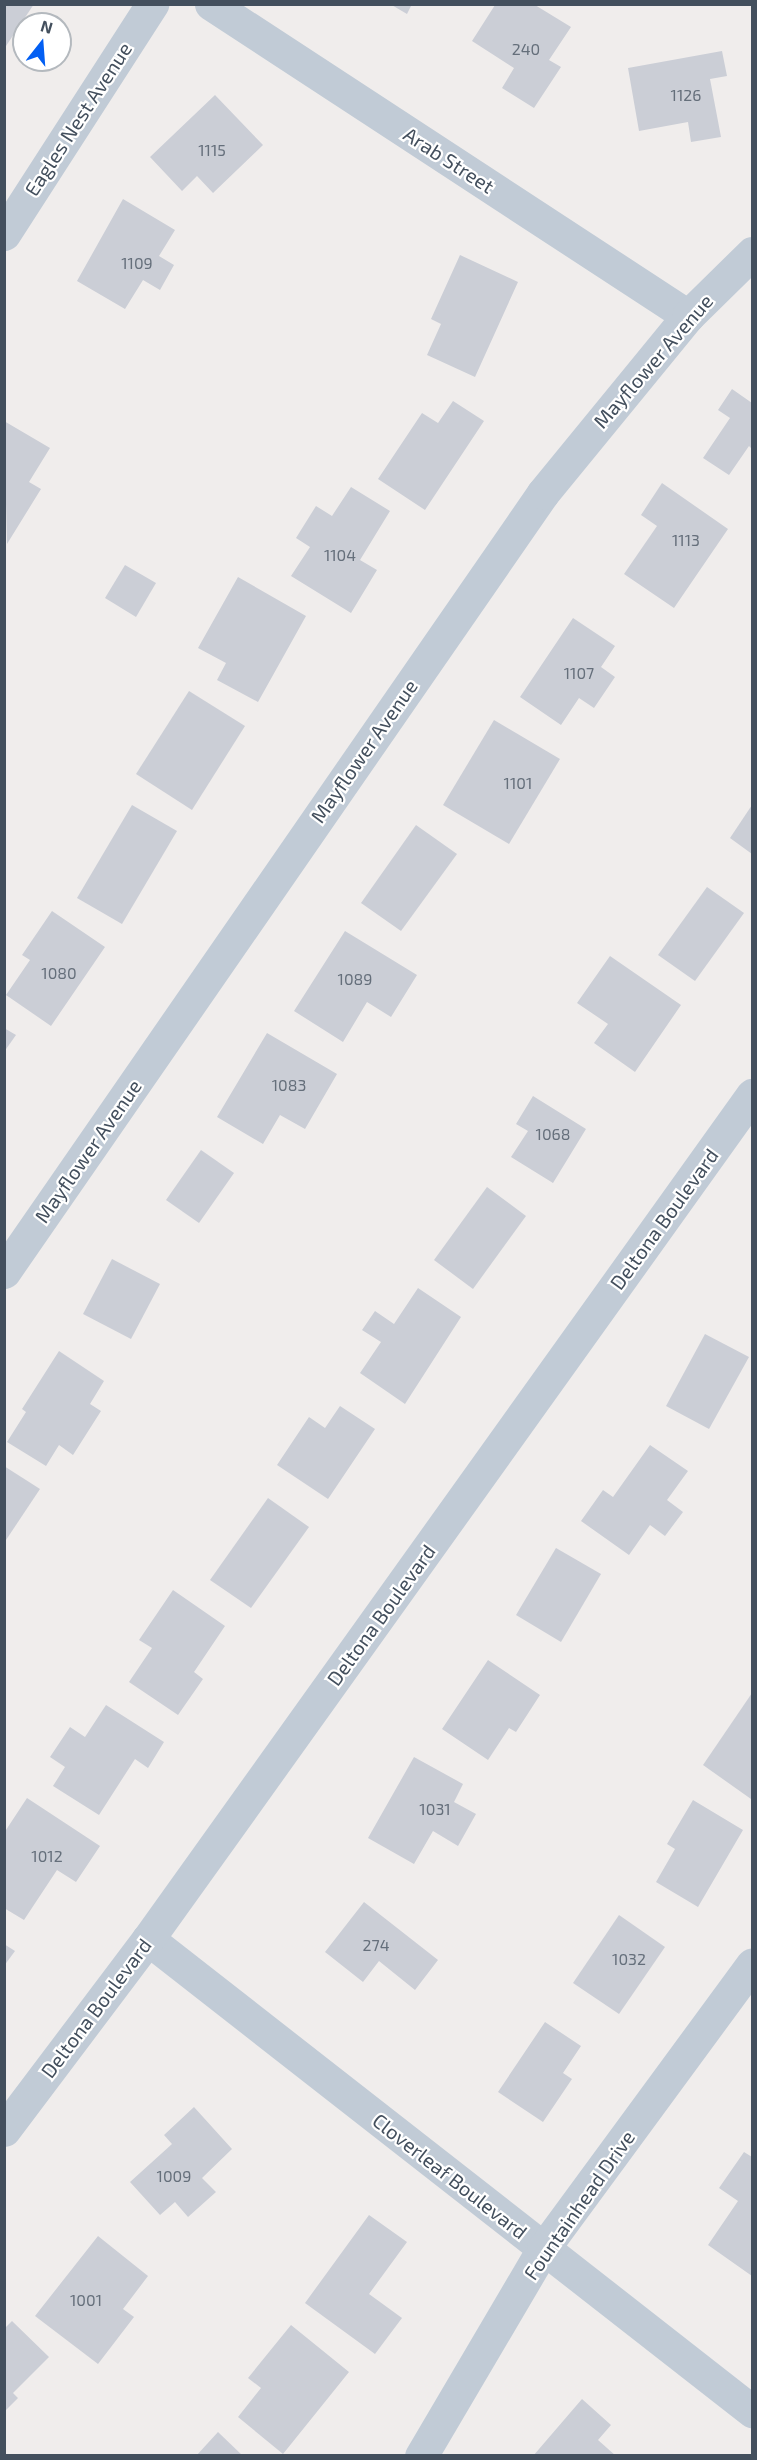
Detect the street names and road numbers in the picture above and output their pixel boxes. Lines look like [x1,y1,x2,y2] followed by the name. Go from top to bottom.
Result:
[19,38,137,200] street label: Eagles Nest Avenue
[399,122,499,198] street label: Arab Street
[588,289,718,433] street label: Mayflower Avenue
[305,674,423,828] street label: Mayflower Avenue
[29,1074,147,1228] street label: Mayflower Avenue
[605,1144,723,1294] street label: Deltona Boulevard
[322,1540,440,1690] street label: Deltona Boulevard
[36,1934,156,2082] street label: Deltona Boulevard
[368,2108,532,2244] street label: Cloverleaf Boulevard
[518,2126,640,2284] street label: Fountainhead Drive

